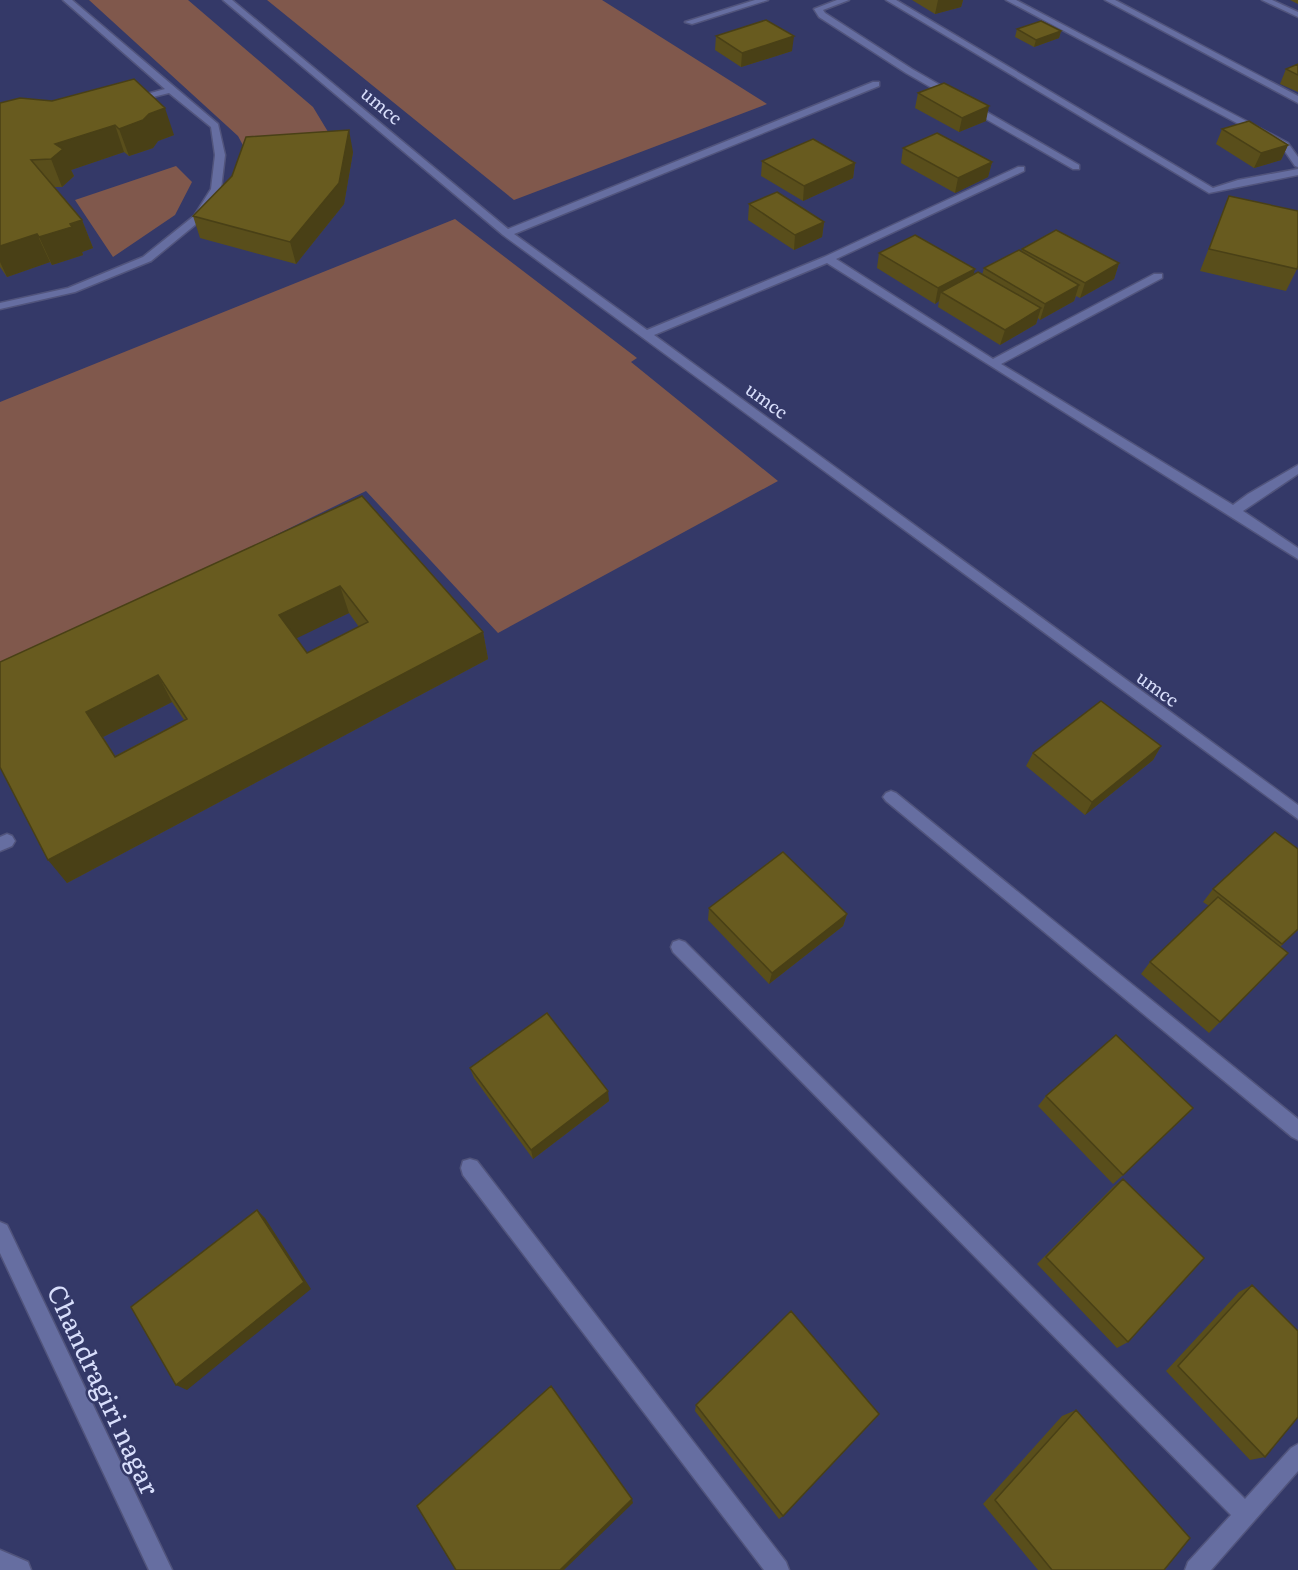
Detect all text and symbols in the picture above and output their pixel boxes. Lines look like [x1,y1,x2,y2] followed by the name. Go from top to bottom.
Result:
[355,80,409,130] street label: umcc
[740,375,794,425] street label: umcc
[1131,663,1185,713] street label: umcc
[39,1277,171,1502] street label: Chandragiri nagar

